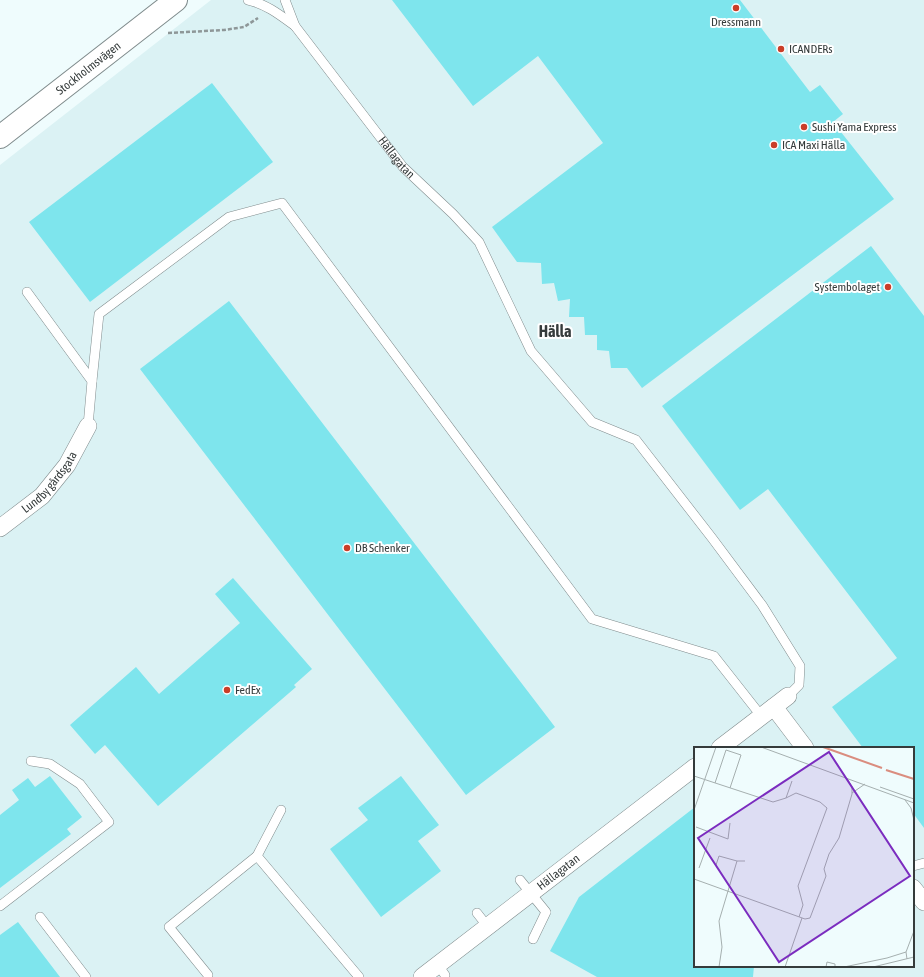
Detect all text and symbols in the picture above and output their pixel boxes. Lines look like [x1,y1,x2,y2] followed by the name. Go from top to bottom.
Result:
[731,3,741,13] marker: Dressmann
[711,15,761,29] place label: Dressmann
[53,39,123,98] street label: Stockholmsvägen
[789,42,833,56] place label: ICANDERs
[776,44,786,54] marker: ICANDERs
[812,120,896,134] place label: Sushi Yama Express
[799,122,809,132] marker: Sushi Yama Express
[375,134,418,181] street label: Hällagatan
[782,138,845,152] place label: ICA Maxi Hälla
[769,140,779,150] marker: ICA Maxi Hälla
[815,280,881,294] place label: Systembolaget
[883,282,893,292] marker: Systembolaget
[539,322,571,340] district label: Hälla
[19,449,80,516] street label: Lundby gårdsgata
[355,541,410,555] place label: DB Schenker
[342,543,352,553] marker: DB Schenker
[235,683,261,697] place label: FedEx
[222,685,232,695] marker: FedEx
[694,747,914,967] inset map
[534,851,582,893] street label: Hällagatan

